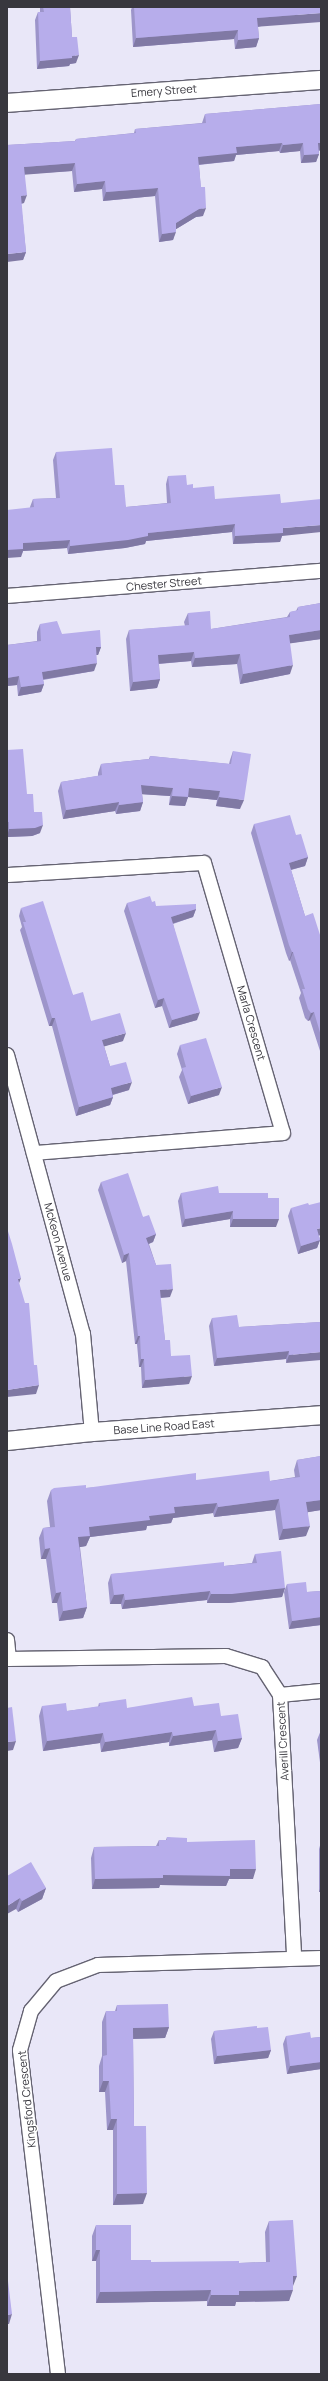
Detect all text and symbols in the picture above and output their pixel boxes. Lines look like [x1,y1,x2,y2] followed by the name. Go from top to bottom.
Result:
[131,82,197,100] street label: Emery Street
[126,574,202,594] street label: Chester Street
[234,984,268,1062] street label: Marla Crescent
[41,1201,75,1283] street label: McKeon Avenue
[113,1417,215,1437] street label: Base Line Road East
[274,1701,292,1781] street label: Averill Crescent
[15,2050,39,2148] street label: Kingsford Crescent

